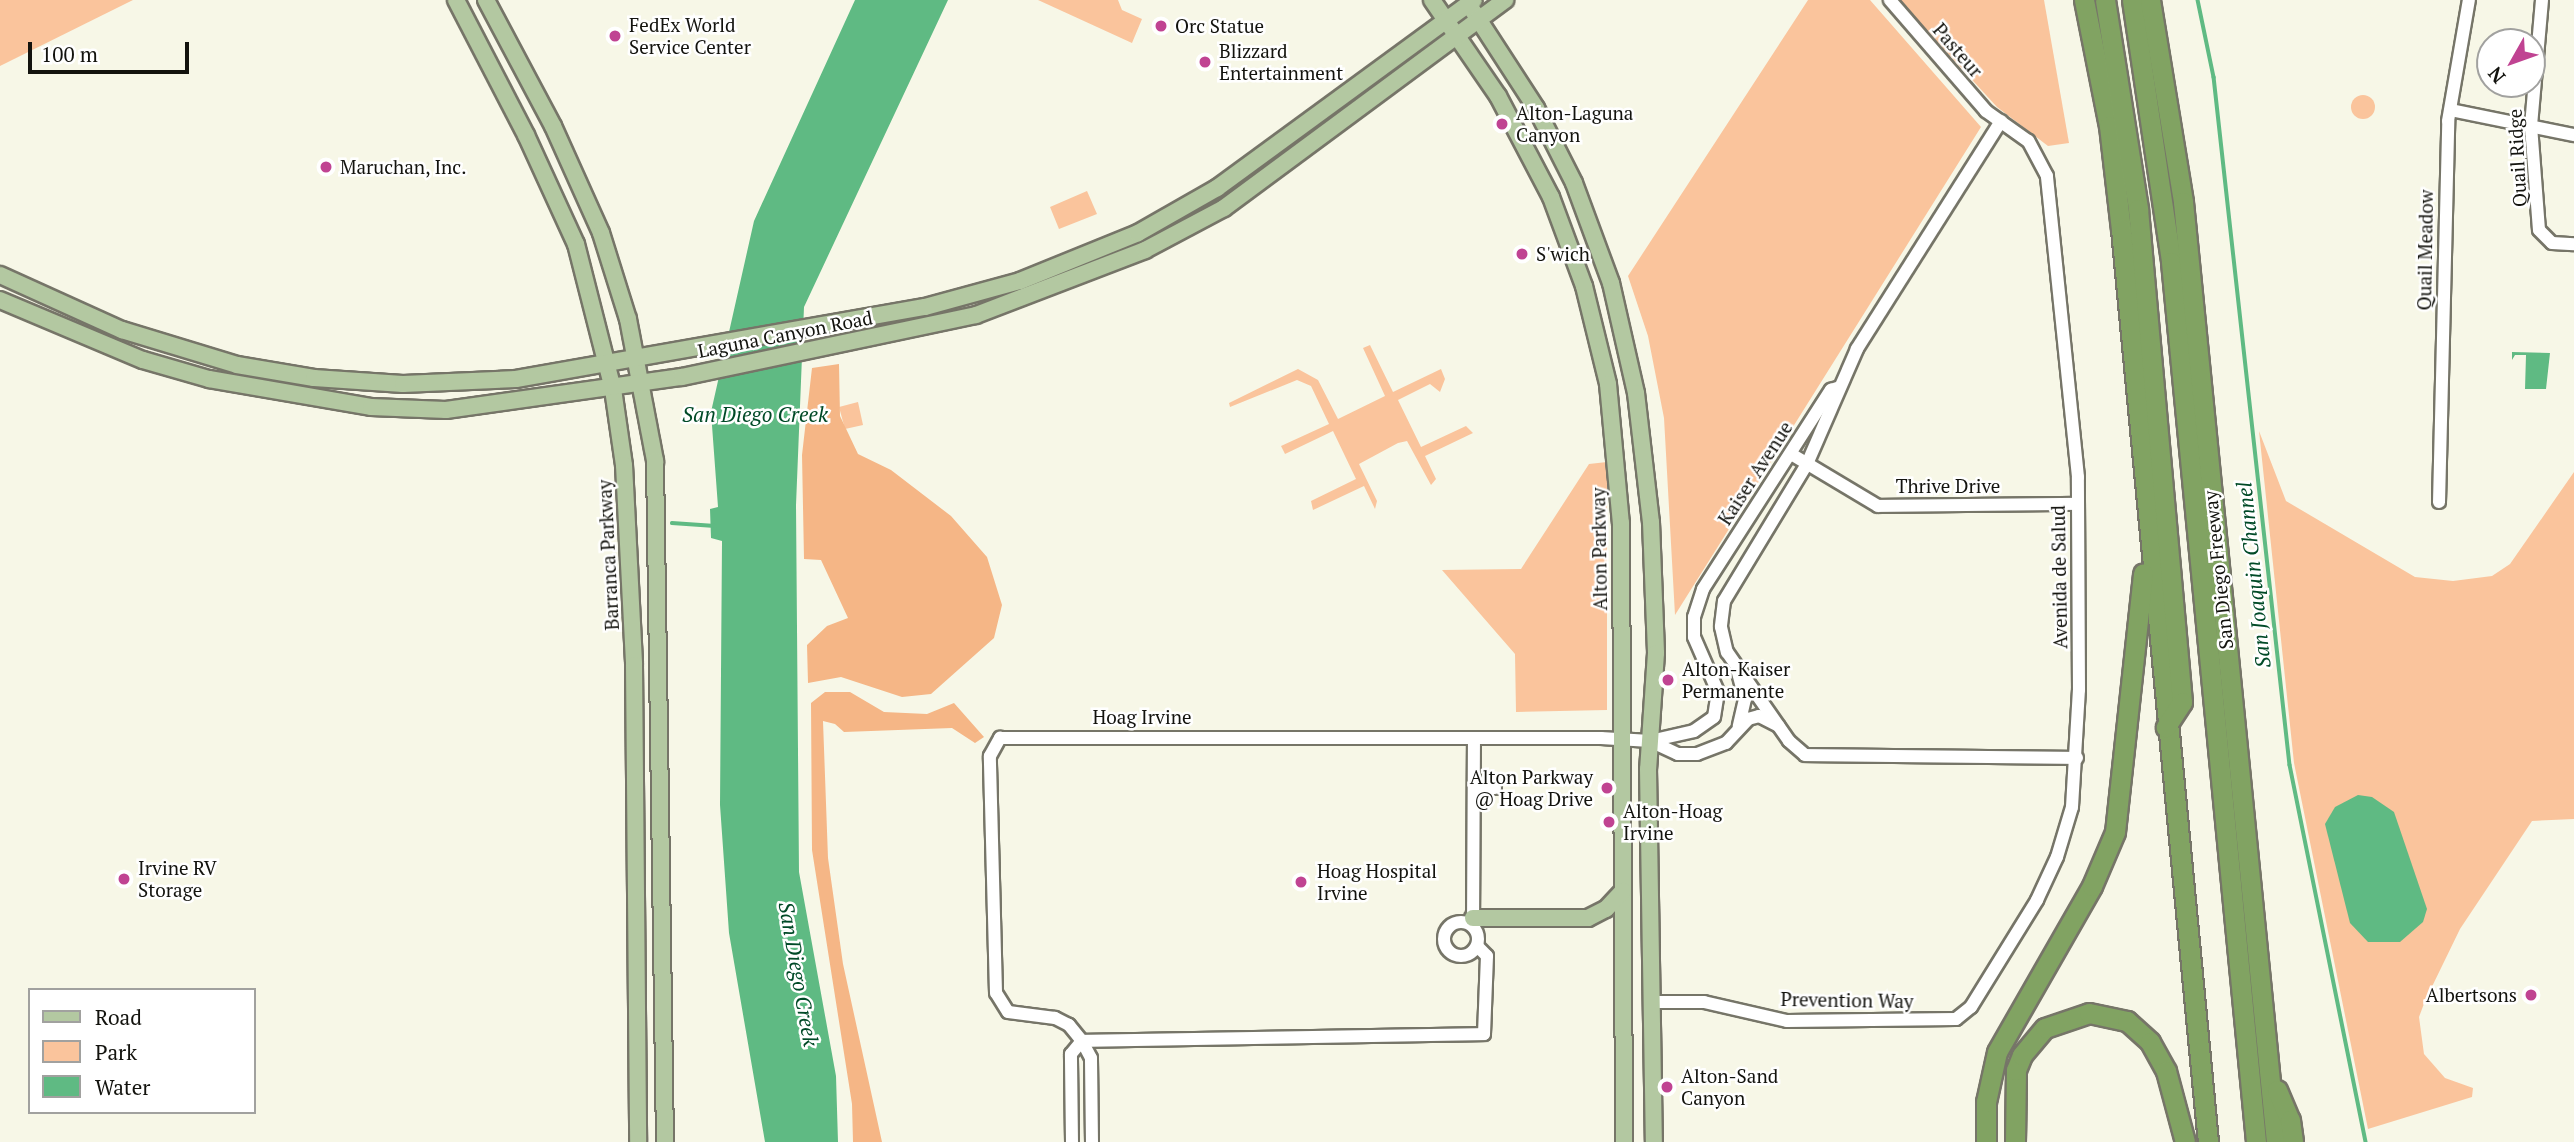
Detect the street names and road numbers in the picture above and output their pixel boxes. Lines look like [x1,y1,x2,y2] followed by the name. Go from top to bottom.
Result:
[1928,18,1988,82] street label: Pasteur
[2503,108,2531,208] street label: Quail Ridge
[2413,189,2437,311] street label: Quail Meadow
[696,306,874,362] street label: Laguna Canyon Road
[1713,417,1797,529] street label: Kaiser Avenue
[1896,475,2000,497] street label: Thrive Drive
[593,479,623,631] street label: Barranca Parkway
[1587,487,1611,611] street label: Alton Parkway
[2198,490,2238,650] street label: San Diego Freeway
[2046,505,2072,649] street label: Avenida de Salud
[1092,706,1192,728] street label: Hoag Irvine
[1780,987,1914,1013] street label: Prevention Way

